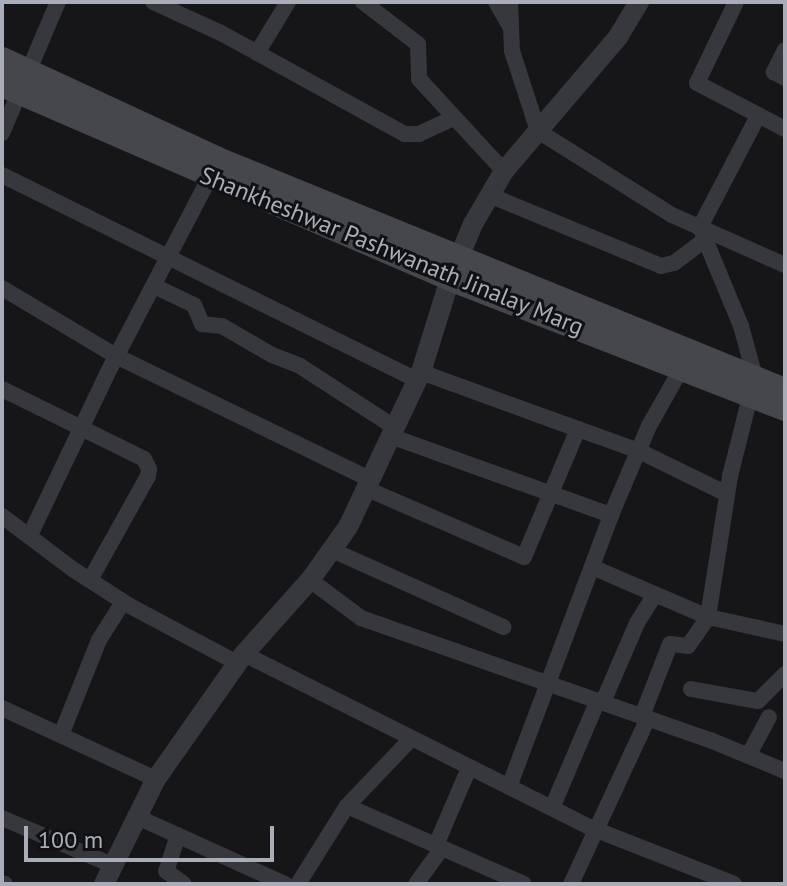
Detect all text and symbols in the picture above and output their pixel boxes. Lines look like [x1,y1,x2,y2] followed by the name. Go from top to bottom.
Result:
[196,160,588,342] street label: Shankheshwar Pashwanath Jinalay Marg
[28,810,278,860] scale bar
[38,824,103,855] text: 100 m

